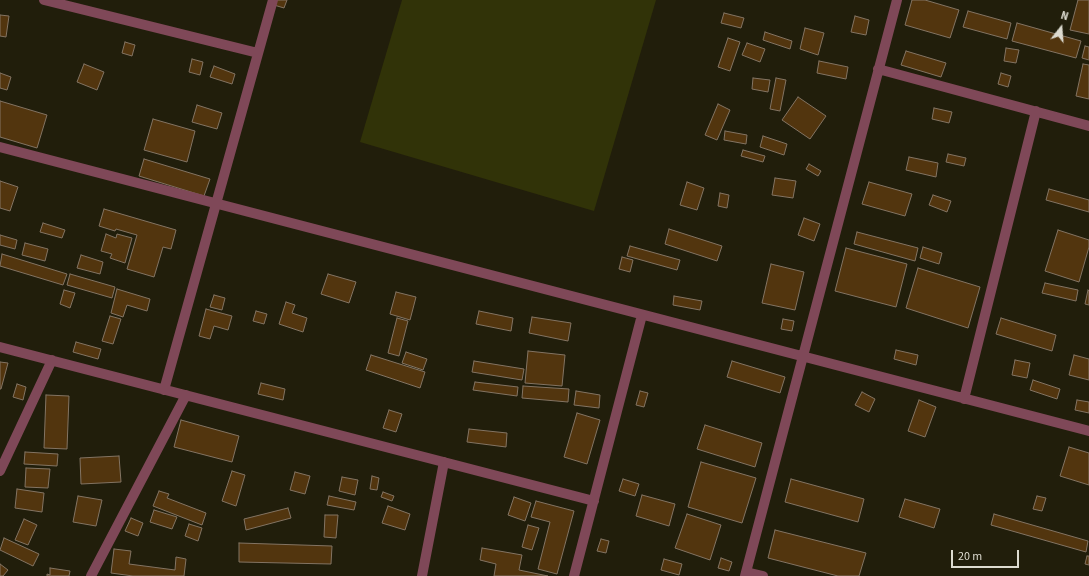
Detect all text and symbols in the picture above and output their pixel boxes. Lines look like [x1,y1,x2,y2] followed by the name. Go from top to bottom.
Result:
[1041,8,1081,48] north arrow
[1059,8,1070,24] text: N
[953,542,1021,568] scale bar
[958,548,982,565] text: 20 m

